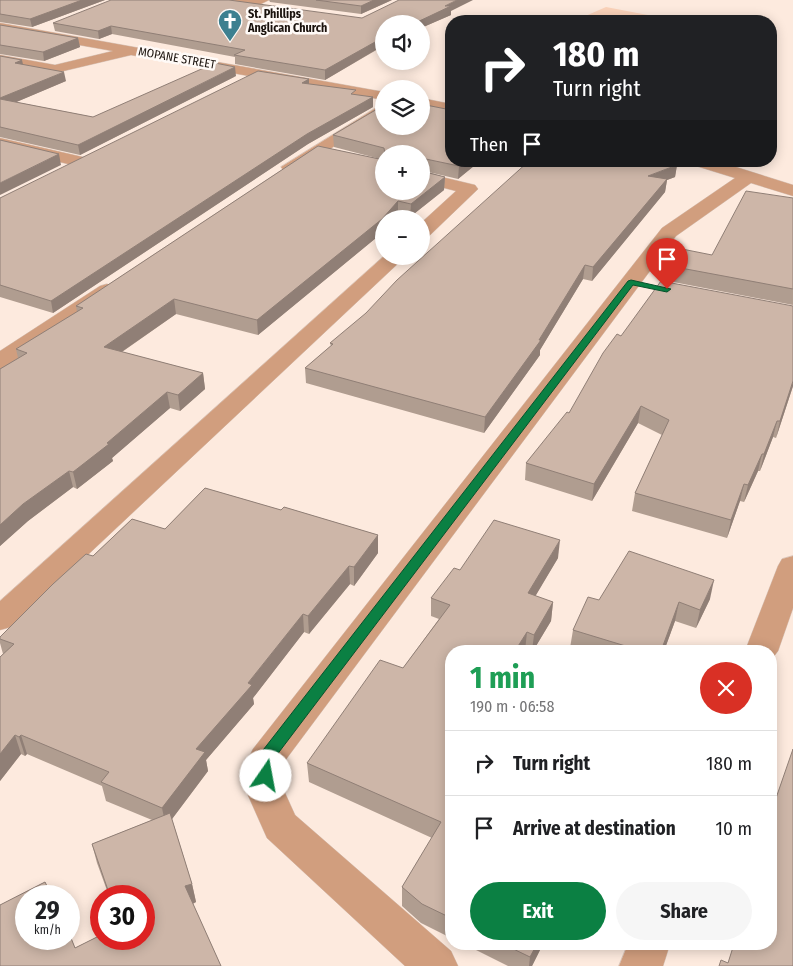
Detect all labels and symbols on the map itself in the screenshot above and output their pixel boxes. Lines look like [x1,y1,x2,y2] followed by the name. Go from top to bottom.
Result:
[247,7,327,35] place label: St. Phillips Anglican Church
[217,8,243,42] church icon: St. Phillips Anglican Church
[137,44,217,72] street label: MOPANE STREET
[646,238,688,289] pin
[239,749,291,801] position arrow
[90,885,155,950] speed limit sign: 30

